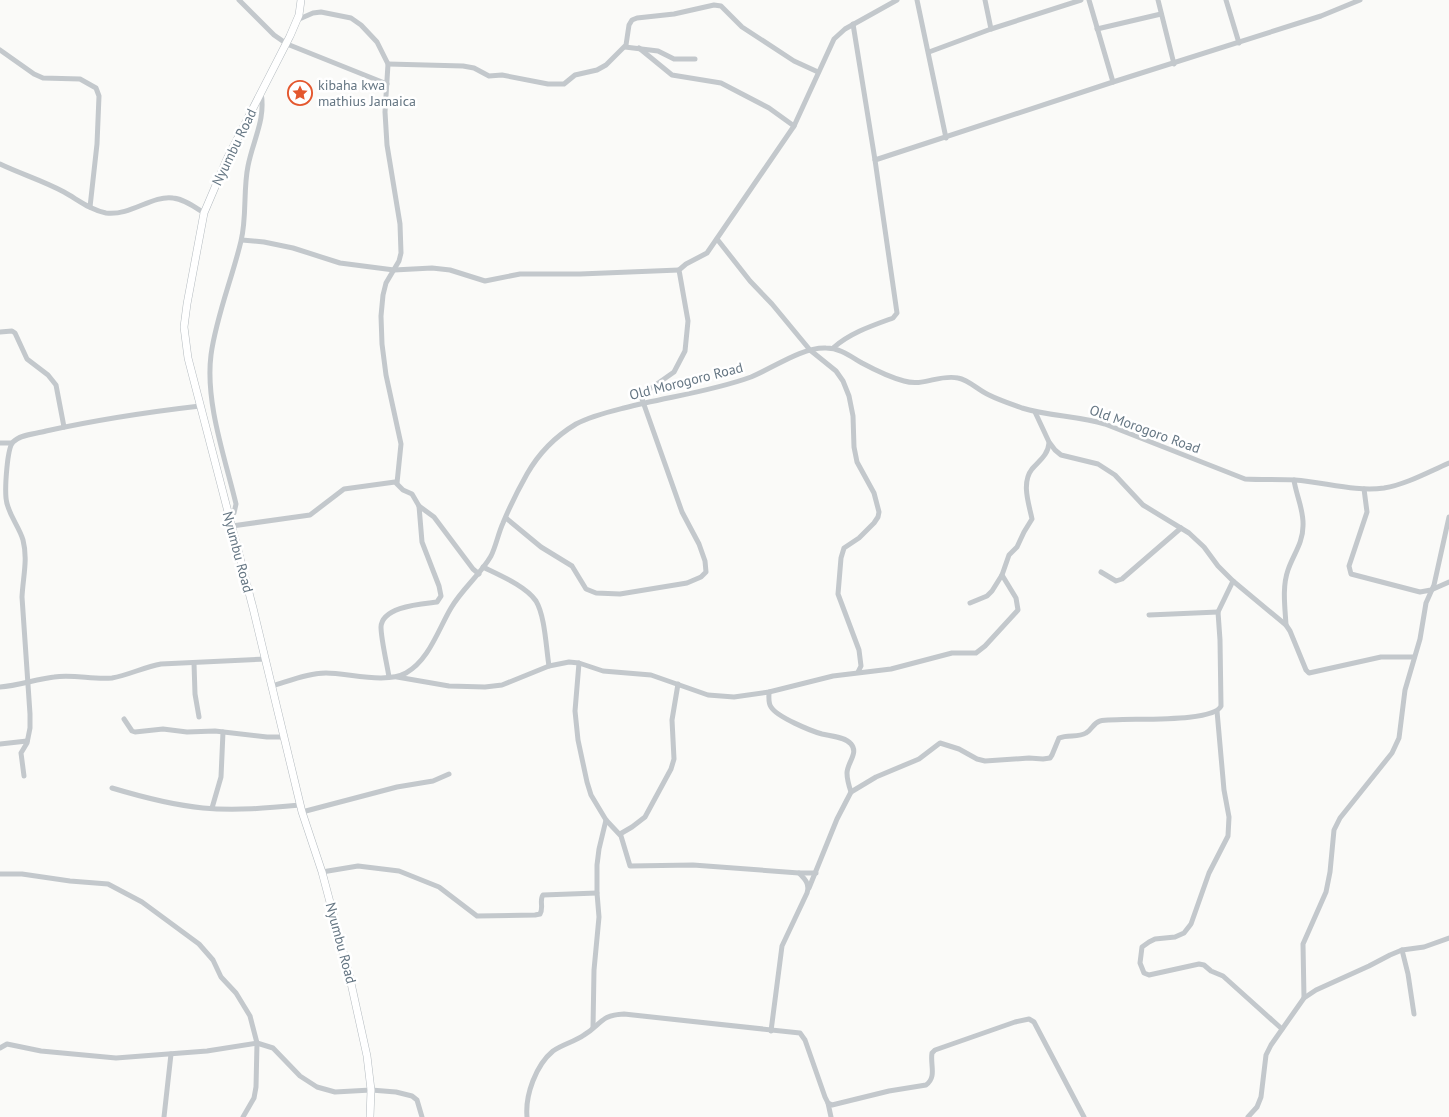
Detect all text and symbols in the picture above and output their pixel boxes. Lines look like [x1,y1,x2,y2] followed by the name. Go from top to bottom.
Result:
[318,76,416,110] place label: kibaha kwa mathius Jamaica
[287,80,313,106] place icon: kibaha kwa mathius Jamaica
[208,106,260,188] street label: Nyumbu Road
[627,358,745,404] street label: Old Morogoro Road
[1087,401,1203,457] street label: Old Morogoro Road
[219,509,257,595] street label: Nyumbu Road
[322,900,360,986] street label: Nyumbu Road

